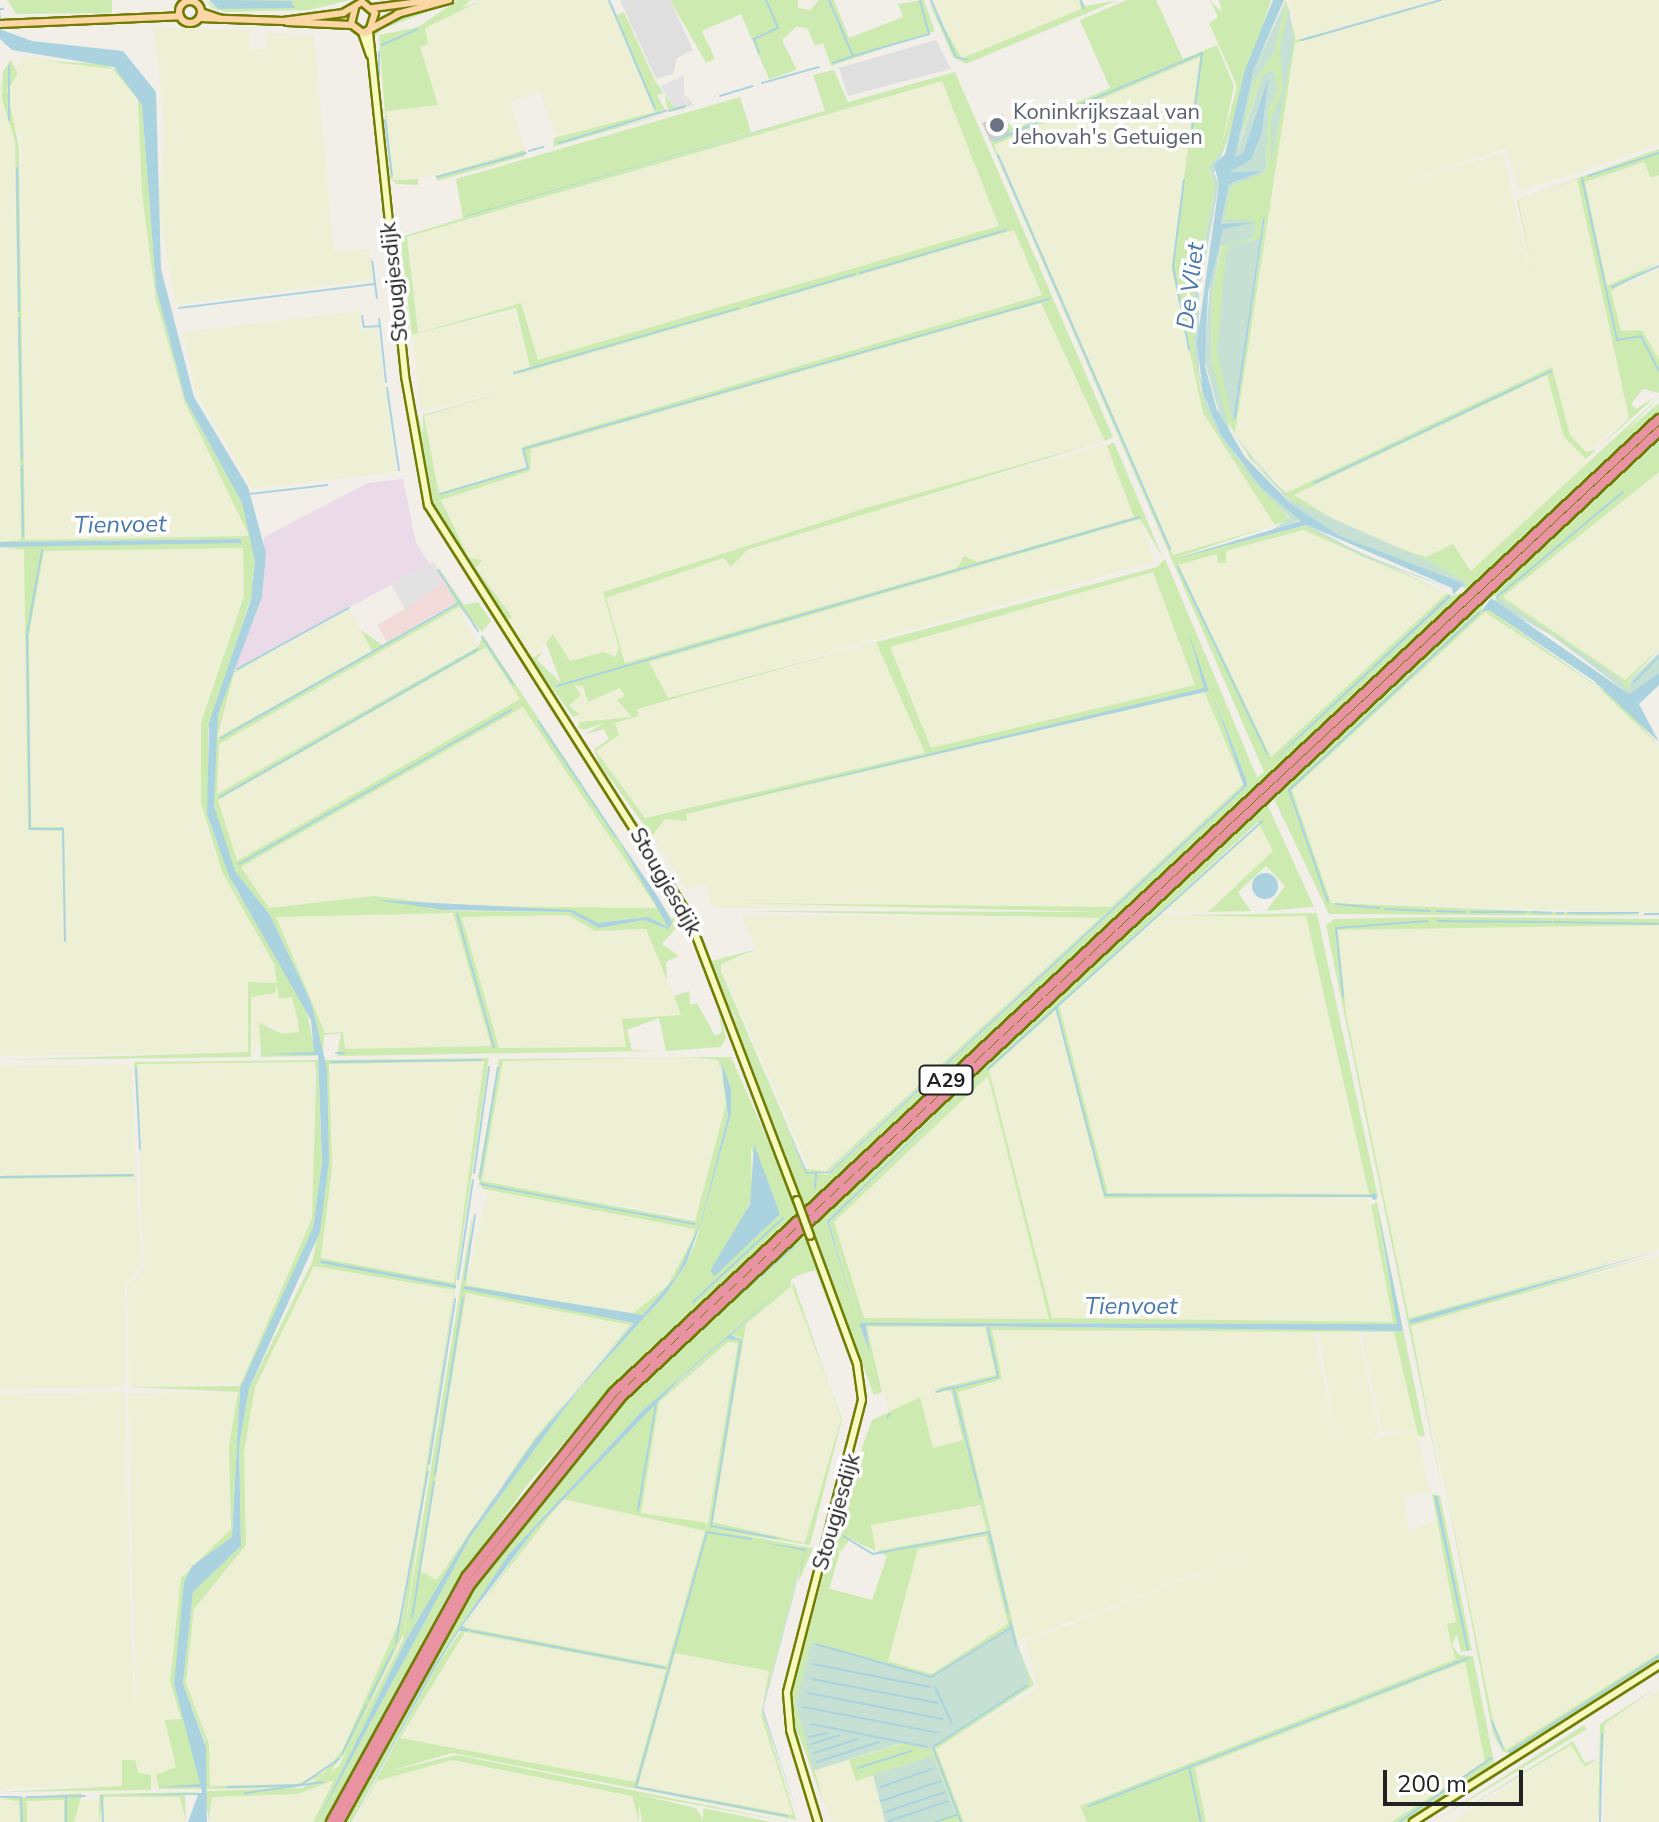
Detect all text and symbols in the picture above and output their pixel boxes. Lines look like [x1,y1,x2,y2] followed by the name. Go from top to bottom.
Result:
[1013,99,1203,150] place label: Koninkrijkszaal van Jehovah's Getuigen
[988,116,1006,134] marker: Koninkrijkszaal van Jehovah's Getuigen
[376,221,414,343] street label: Stougjesdijk
[1171,241,1211,331] water label: De Vliet
[73,510,167,540] water label: Tienvoet
[624,823,706,941] street label: Stougjesdijk
[918,1064,974,1096] road number: A29
[1085,1293,1177,1321] water label: Tienvoet
[808,1451,866,1573] street label: Stougjesdijk
[1387,1754,1527,1804] scale bar
[1397,1768,1467,1800] text: 200 m

